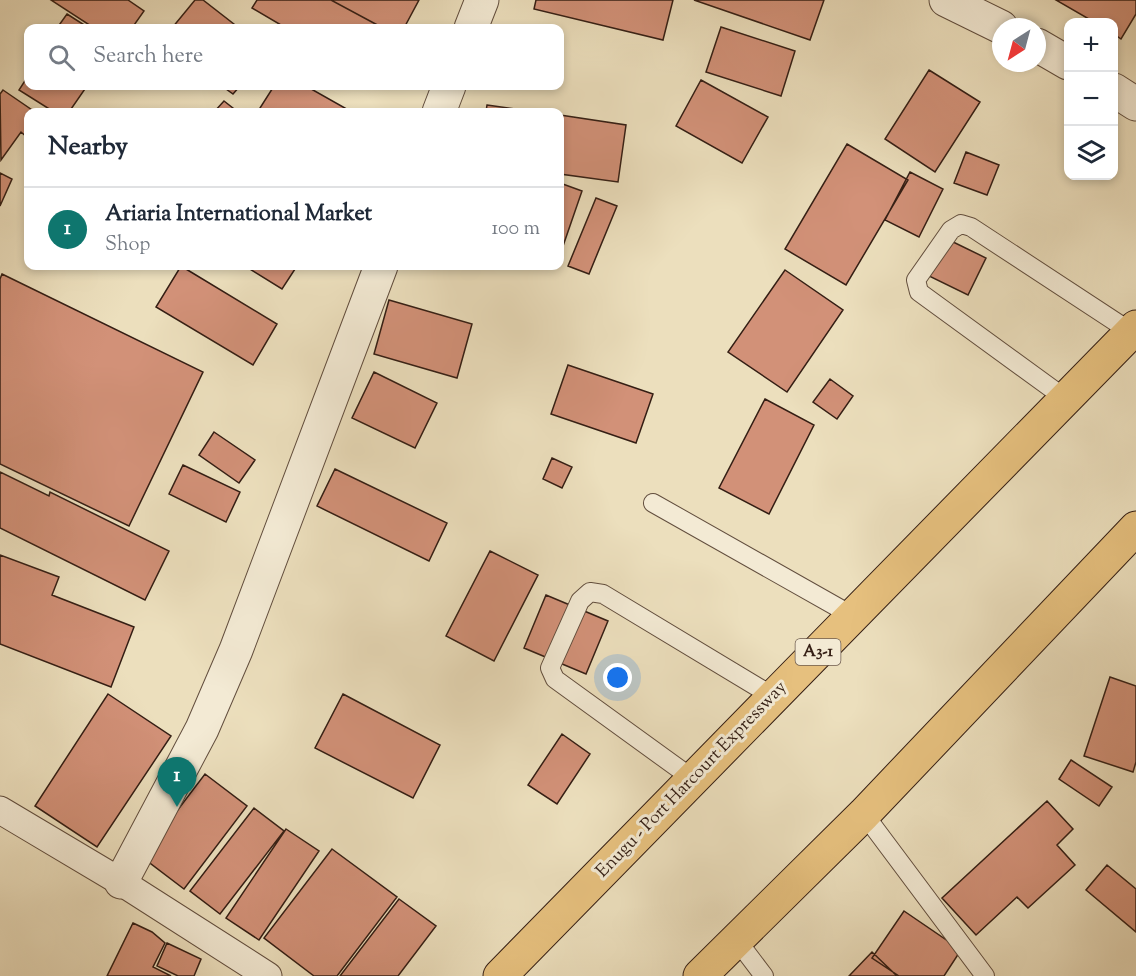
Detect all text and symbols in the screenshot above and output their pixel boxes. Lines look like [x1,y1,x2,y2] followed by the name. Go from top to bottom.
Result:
[992,18,1046,72] north arrow
[1064,18,1118,180] map controls
[1064,18,1118,72] button: +
[24,24,564,90] search box
[45,41,78,74] icon: search
[93,41,203,73] text: Search here
[1064,72,1118,126] button: −
[1064,126,1118,180] button: layers
[48,129,128,166] text: Nearby
[105,199,372,231] text: Ariaria International Market
[64,215,71,244] text: 1
[491,215,540,244] text: 100 m
[105,231,150,260] text: Shop
[796,639,840,665] road number: A3-1
[603,663,632,692] your location
[591,676,793,884] street label: Enugu - Port Harcourt Expressway
[158,758,196,807] pin: 1

